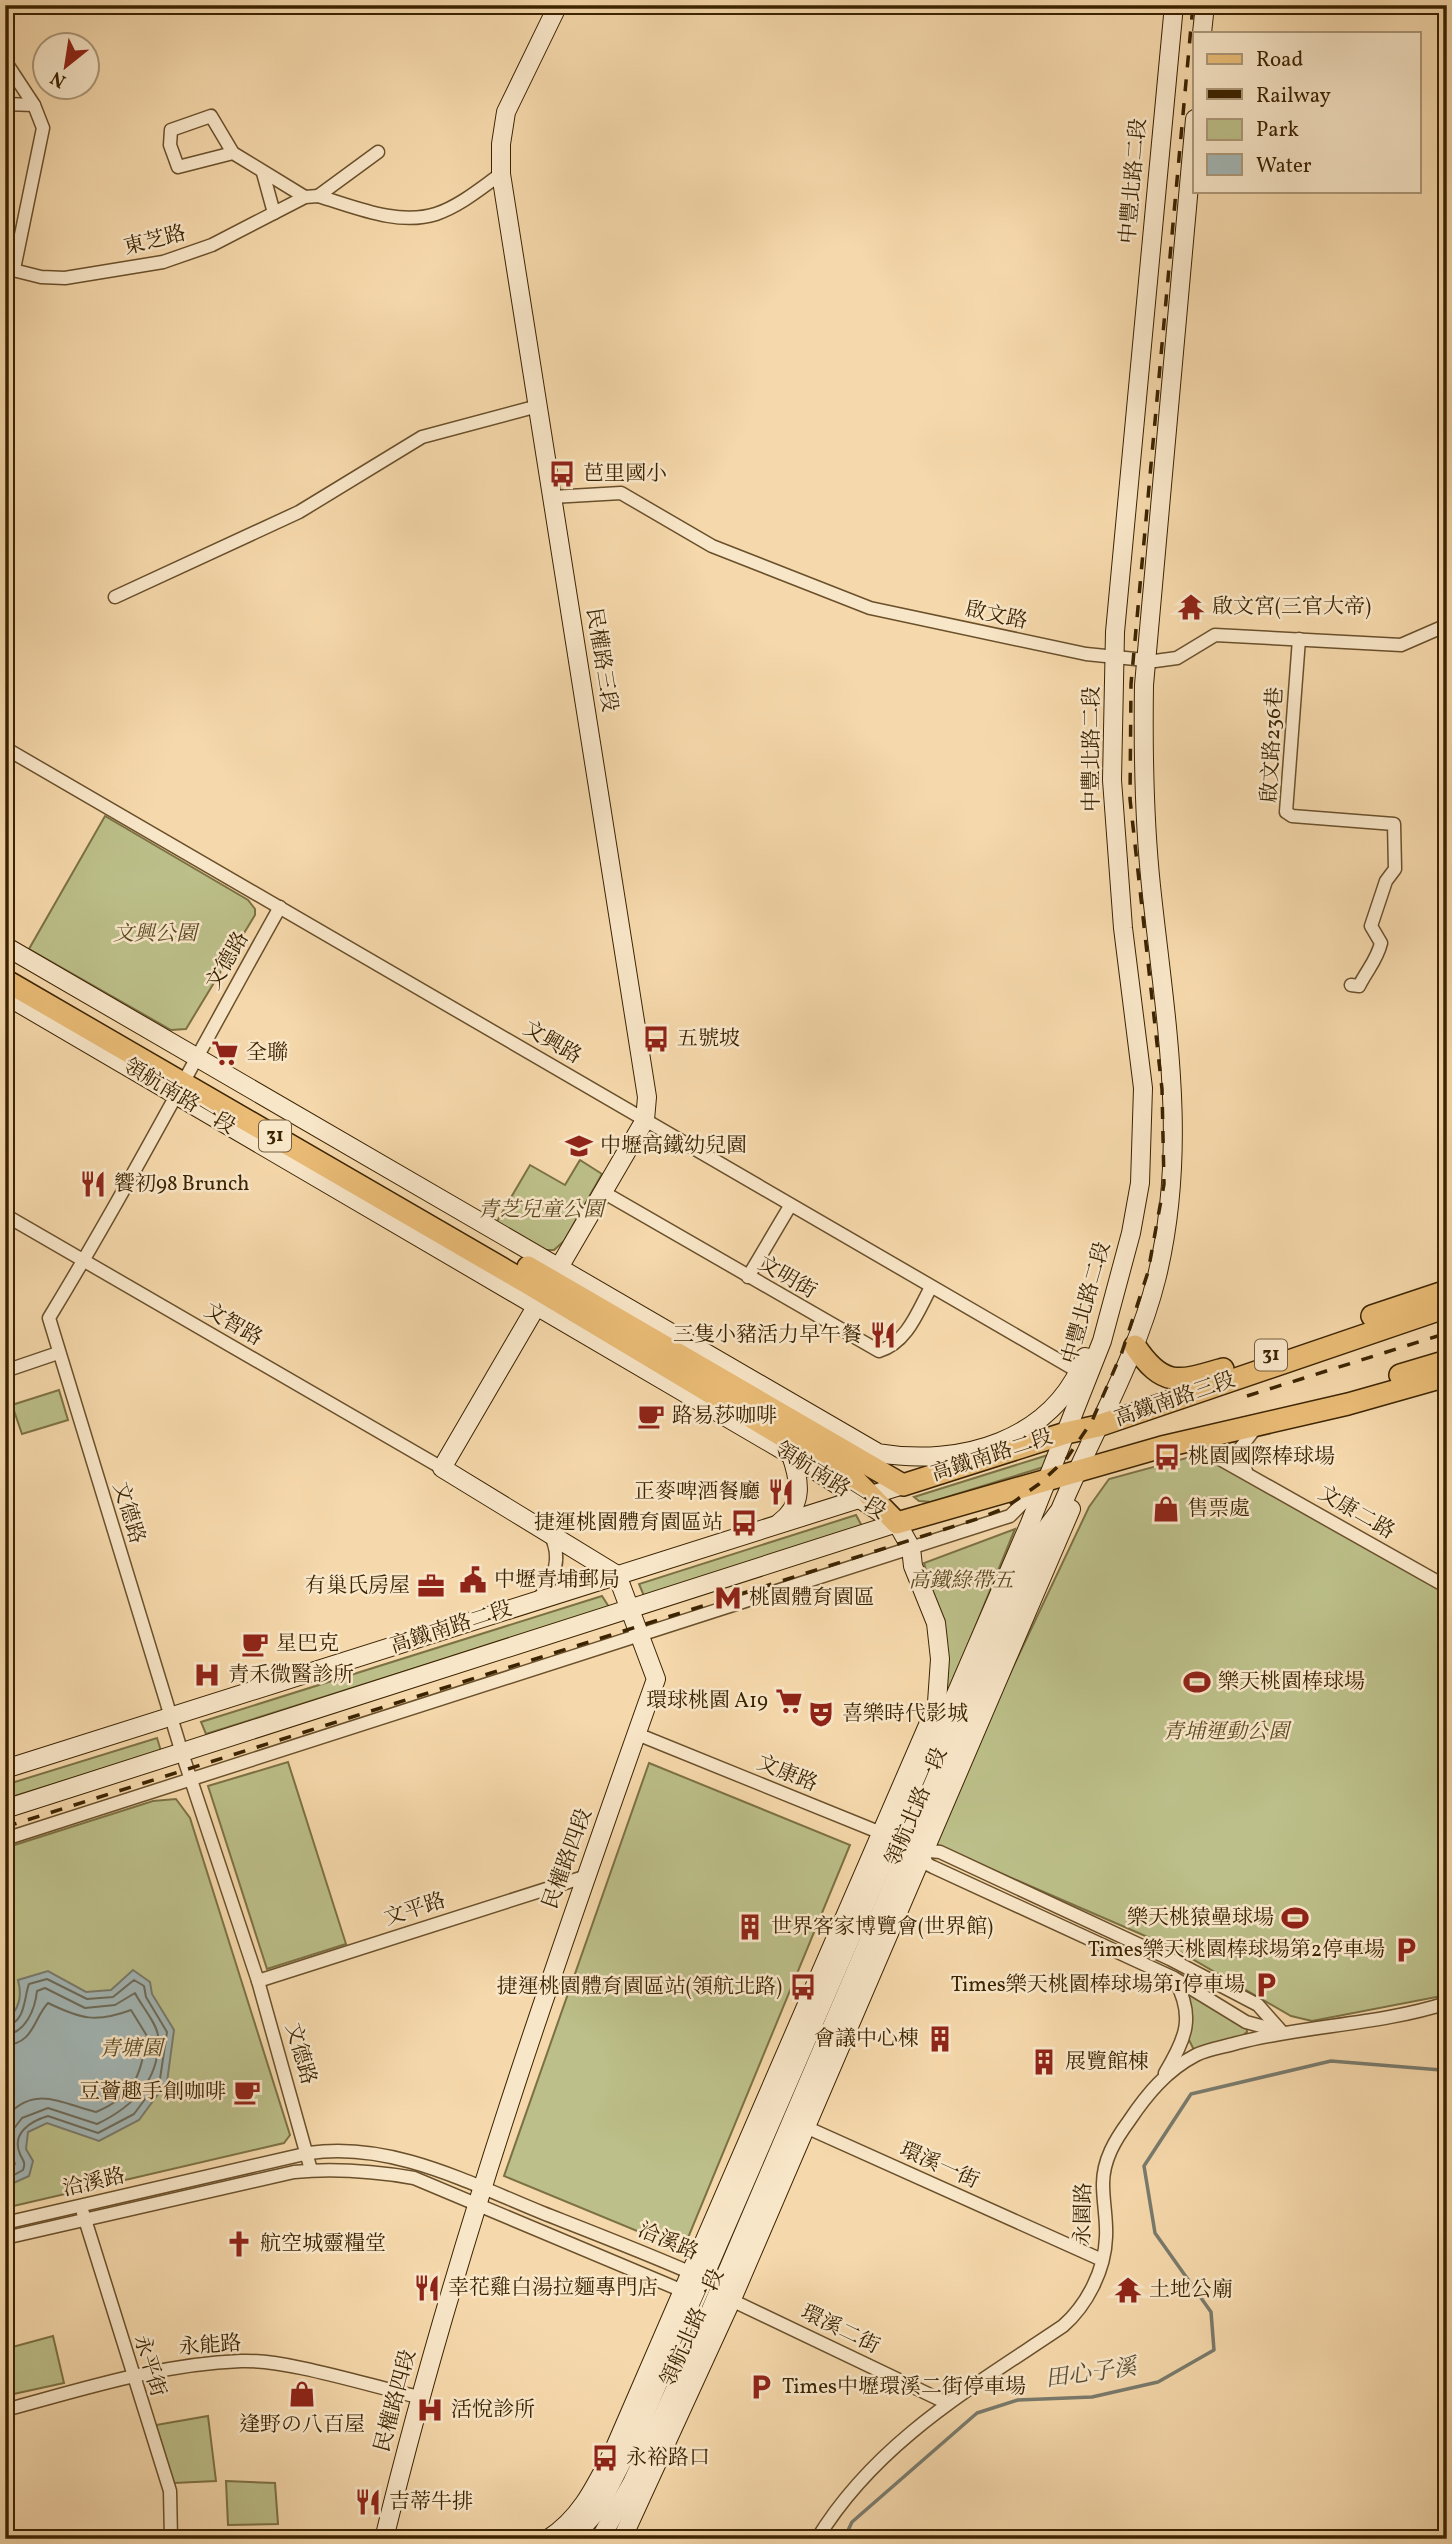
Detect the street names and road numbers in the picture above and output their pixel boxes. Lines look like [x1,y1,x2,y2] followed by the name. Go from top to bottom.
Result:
[1114,117,1154,245] street label: 中豐北路二段
[121,219,189,263] street label: 東芝路
[962,595,1030,637] street label: 啟文路
[578,606,624,714] street label: 民權路三段
[1078,686,1107,812] street label: 中豐北路二段
[1255,686,1291,804] street label: 啟文路236巷
[200,926,256,996] street label: 文德路
[517,1015,587,1071] street label: 文興路
[118,1052,240,1142] street label: 領航南路一段
[259,1120,291,1152] road number: 31
[1056,1238,1118,1368] street label: 中豐北路二段
[752,1250,822,1306] street label: 文明街
[198,1297,268,1353] street label: 文智路
[1255,1340,1287,1371] road number: 31
[1111,1366,1239,1434] street label: 高鐵南路三段
[928,1423,1056,1489] street label: 高鐵南路二段
[769,1435,891,1527] street label: 領航南路一段
[105,1479,151,1547] street label: 文德路
[1312,1479,1400,1547] street label: 文康二路
[387,1595,515,1661] street label: 高鐵南路二段
[879,1743,955,1871] street label: 領航北路一段
[752,1749,822,1799] street label: 文康路
[536,1805,600,1913] street label: 民權路四段
[381,1886,449,1934] street label: 文平路
[277,2020,323,2088] street label: 文德路
[895,2136,983,2196] street label: 環溪一街
[60,2162,128,2204] street label: 洽溪路
[1069,2182,1099,2246] street label: 永園路
[633,2216,703,2268] street label: 洽溪路
[654,2265,732,2391] street label: 領航北路一段
[796,2299,884,2361] street label: 環溪二街
[178,2329,242,2363] street label: 永能路
[126,2332,172,2400] street label: 永平街
[368,2347,424,2455] street label: 民權路四段

